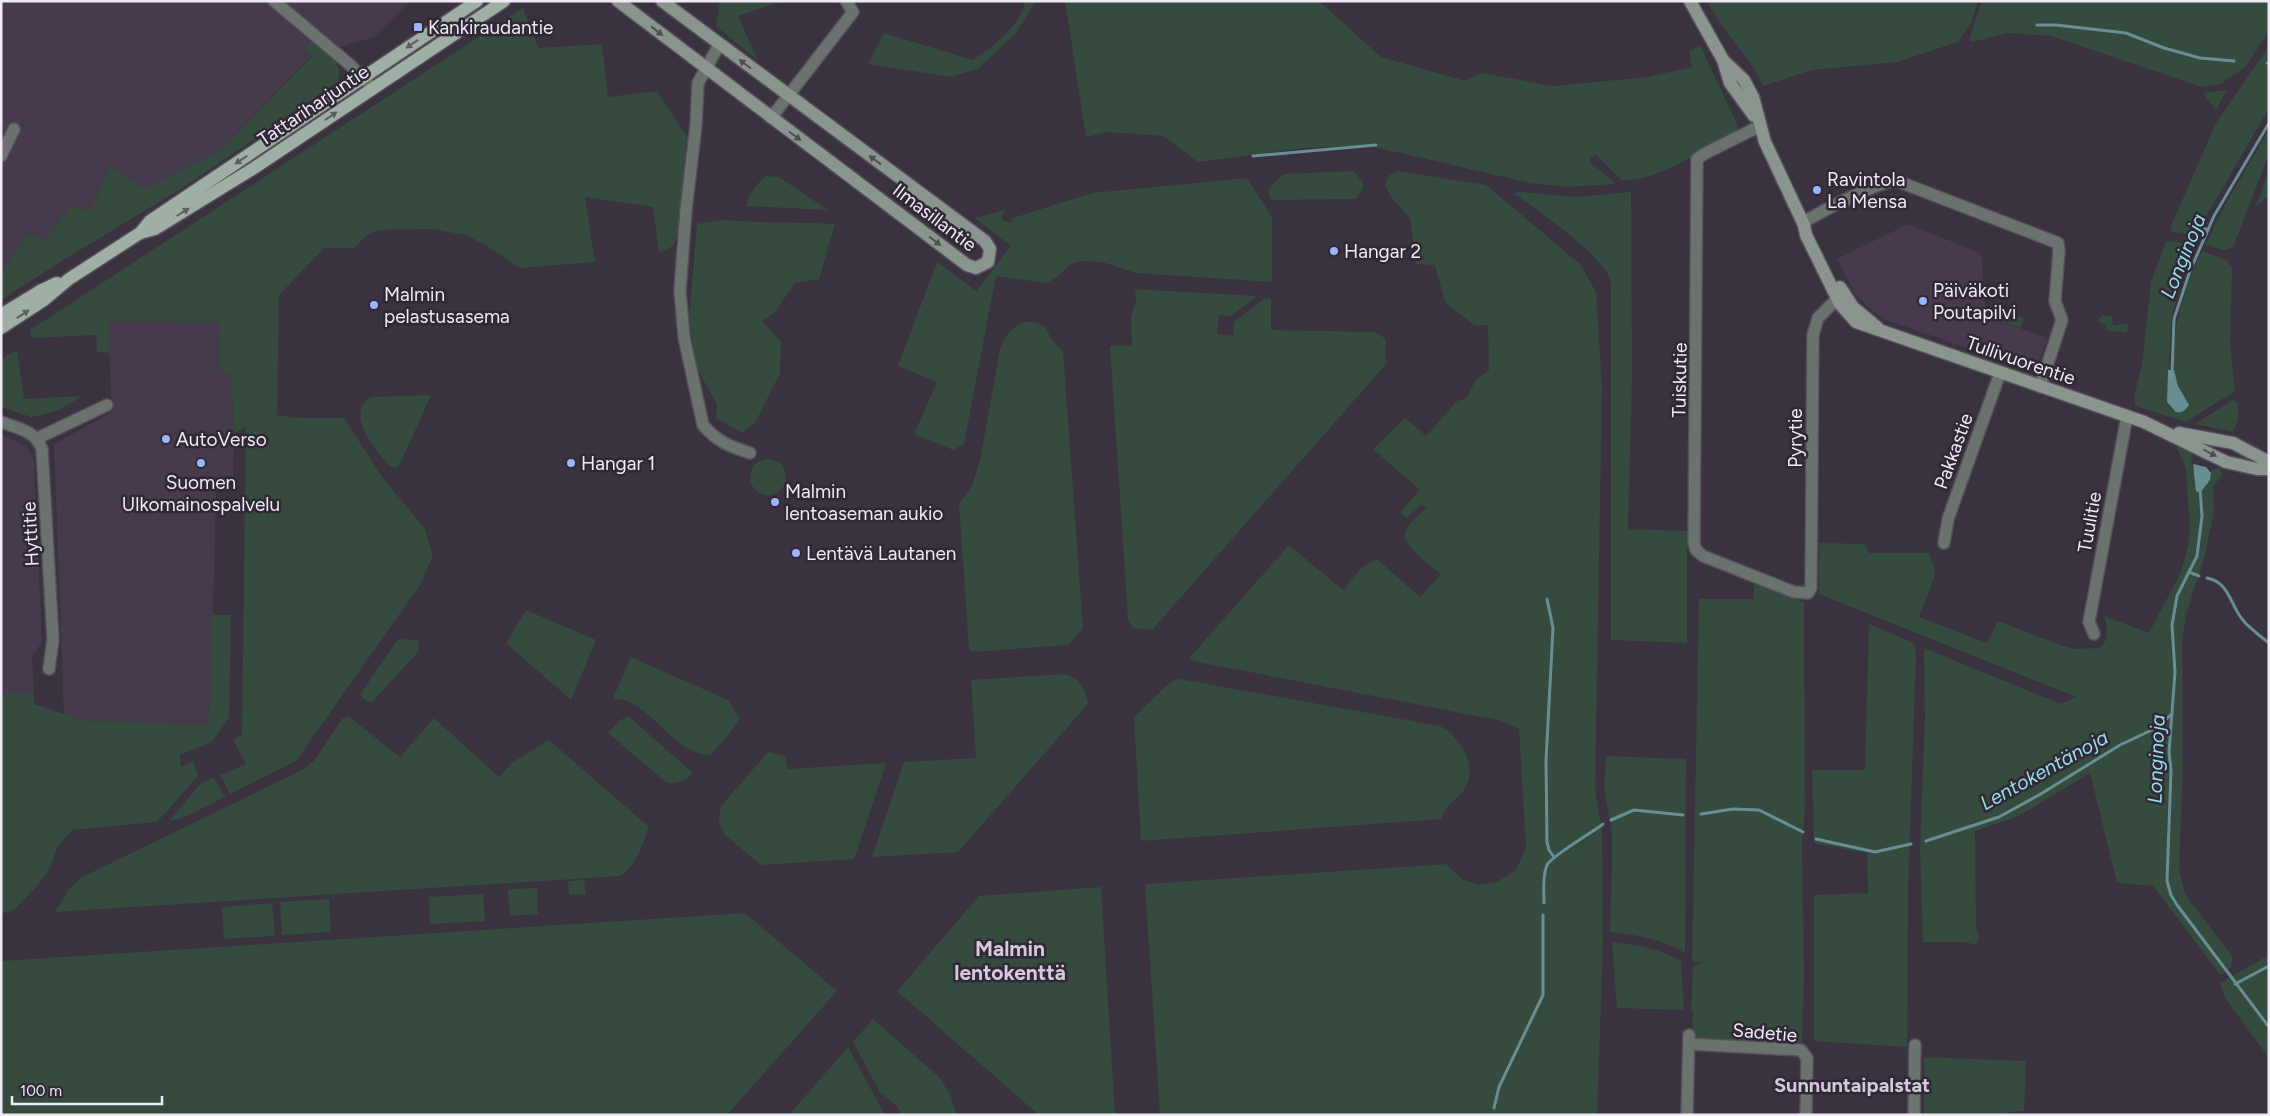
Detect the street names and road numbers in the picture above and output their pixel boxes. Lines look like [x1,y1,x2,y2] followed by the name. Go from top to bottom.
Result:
[253,60,373,151] street label: Tattariharjuntie
[888,178,981,256] street label: Ilmasillantie
[1963,331,2078,390] street label: Tullivuorentie
[1667,342,1692,418] street label: Tuiskutie
[1784,408,1807,468] street label: Pyrytie
[1929,410,1978,492] street label: Pakkastie
[2073,490,2106,554] street label: Tuulitie
[17,501,44,567] street label: Hyttitie
[1732,1018,1798,1047] street label: Sadetie

